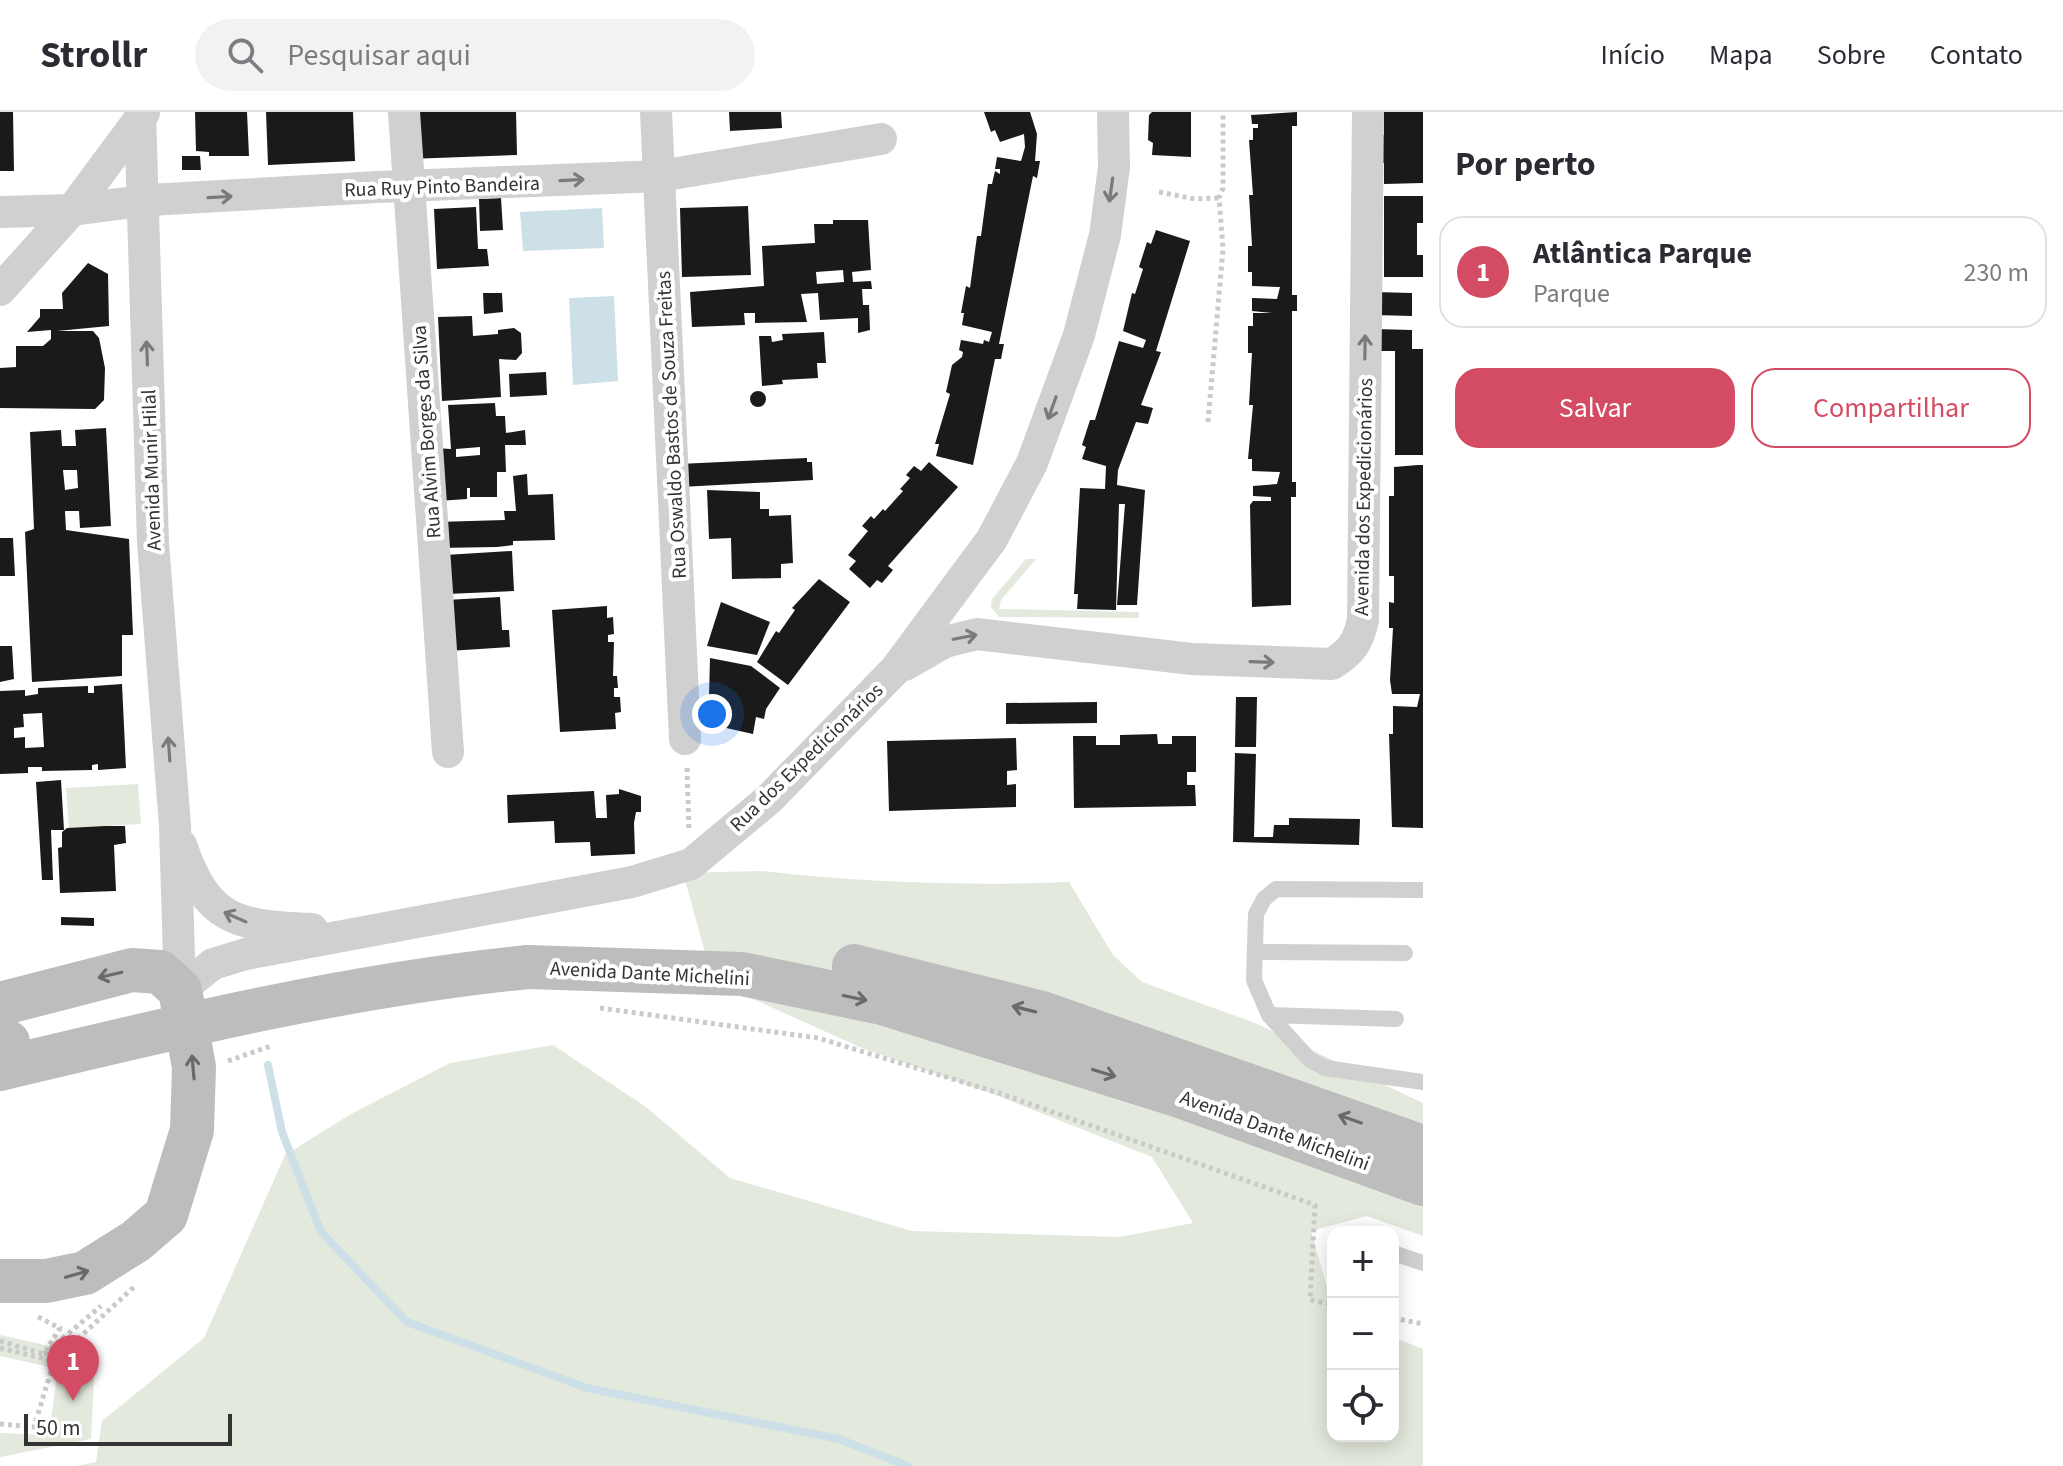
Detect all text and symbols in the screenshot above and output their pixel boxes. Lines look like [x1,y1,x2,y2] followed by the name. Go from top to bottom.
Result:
[195,19,755,91] search box
[40,28,147,82] text: Strollr
[223,33,267,77] icon: search
[287,34,471,77] text: Pesquisar aqui
[1601,35,1665,75] text: Início
[1709,35,1773,75] text: Mapa
[1817,35,1886,75] text: Sobre
[1930,35,2023,75] text: Contato
[1455,140,1596,189] text: Por perto
[344,170,540,204] street label: Rua Ruy Pinto Bandeira
[558,172,585,187] one-way arrow
[1103,177,1118,202] one-way arrow
[206,189,233,204] one-way arrow
[1533,232,1752,275] text: Atlântica Parque
[1476,254,1490,291] text: 1
[1963,254,2029,291] text: 230 m
[650,270,694,580] street label: Rua Oswaldo Bastos de Souza Freitas
[1533,275,1610,312] text: Parque
[406,324,448,539] street label: Rua Alvim Borges da Silva
[1357,334,1373,361] one-way arrow
[139,340,155,367] one-way arrow
[1455,368,1735,448] button: Salvar
[1751,368,2031,448] button: Compartilhar
[1348,378,1380,616] street label: Avenida dos Expedicionários
[135,389,169,551] street label: Avenida Munir Hilal
[1043,395,1058,420] one-way arrow
[952,628,978,643] one-way arrow
[1248,654,1275,669] one-way arrow
[724,677,890,838] street label: Rua dos Expedicionários
[692,694,732,734] your location
[161,736,176,763] one-way arrow
[223,909,247,924] one-way arrow
[549,955,751,993] street label: Avenida Dante Michelini
[98,968,123,983] one-way arrow
[842,991,868,1006] one-way arrow
[1012,1000,1038,1015] one-way arrow
[185,1054,200,1081] one-way arrow
[1092,1066,1117,1081] one-way arrow
[1176,1084,1373,1178] street label: Avenida Dante Michelini
[1338,1110,1363,1125] one-way arrow
[1327,1226,1399,1442] map controls
[1327,1226,1399,1298] button: +
[64,1266,89,1280] one-way arrow
[1327,1298,1399,1370] button: −
[47,1335,99,1401] pin: 1
[1327,1370,1399,1442] button: locate
[24,1410,232,1446] scale bar
[36,1412,81,1444] text: 50 m

